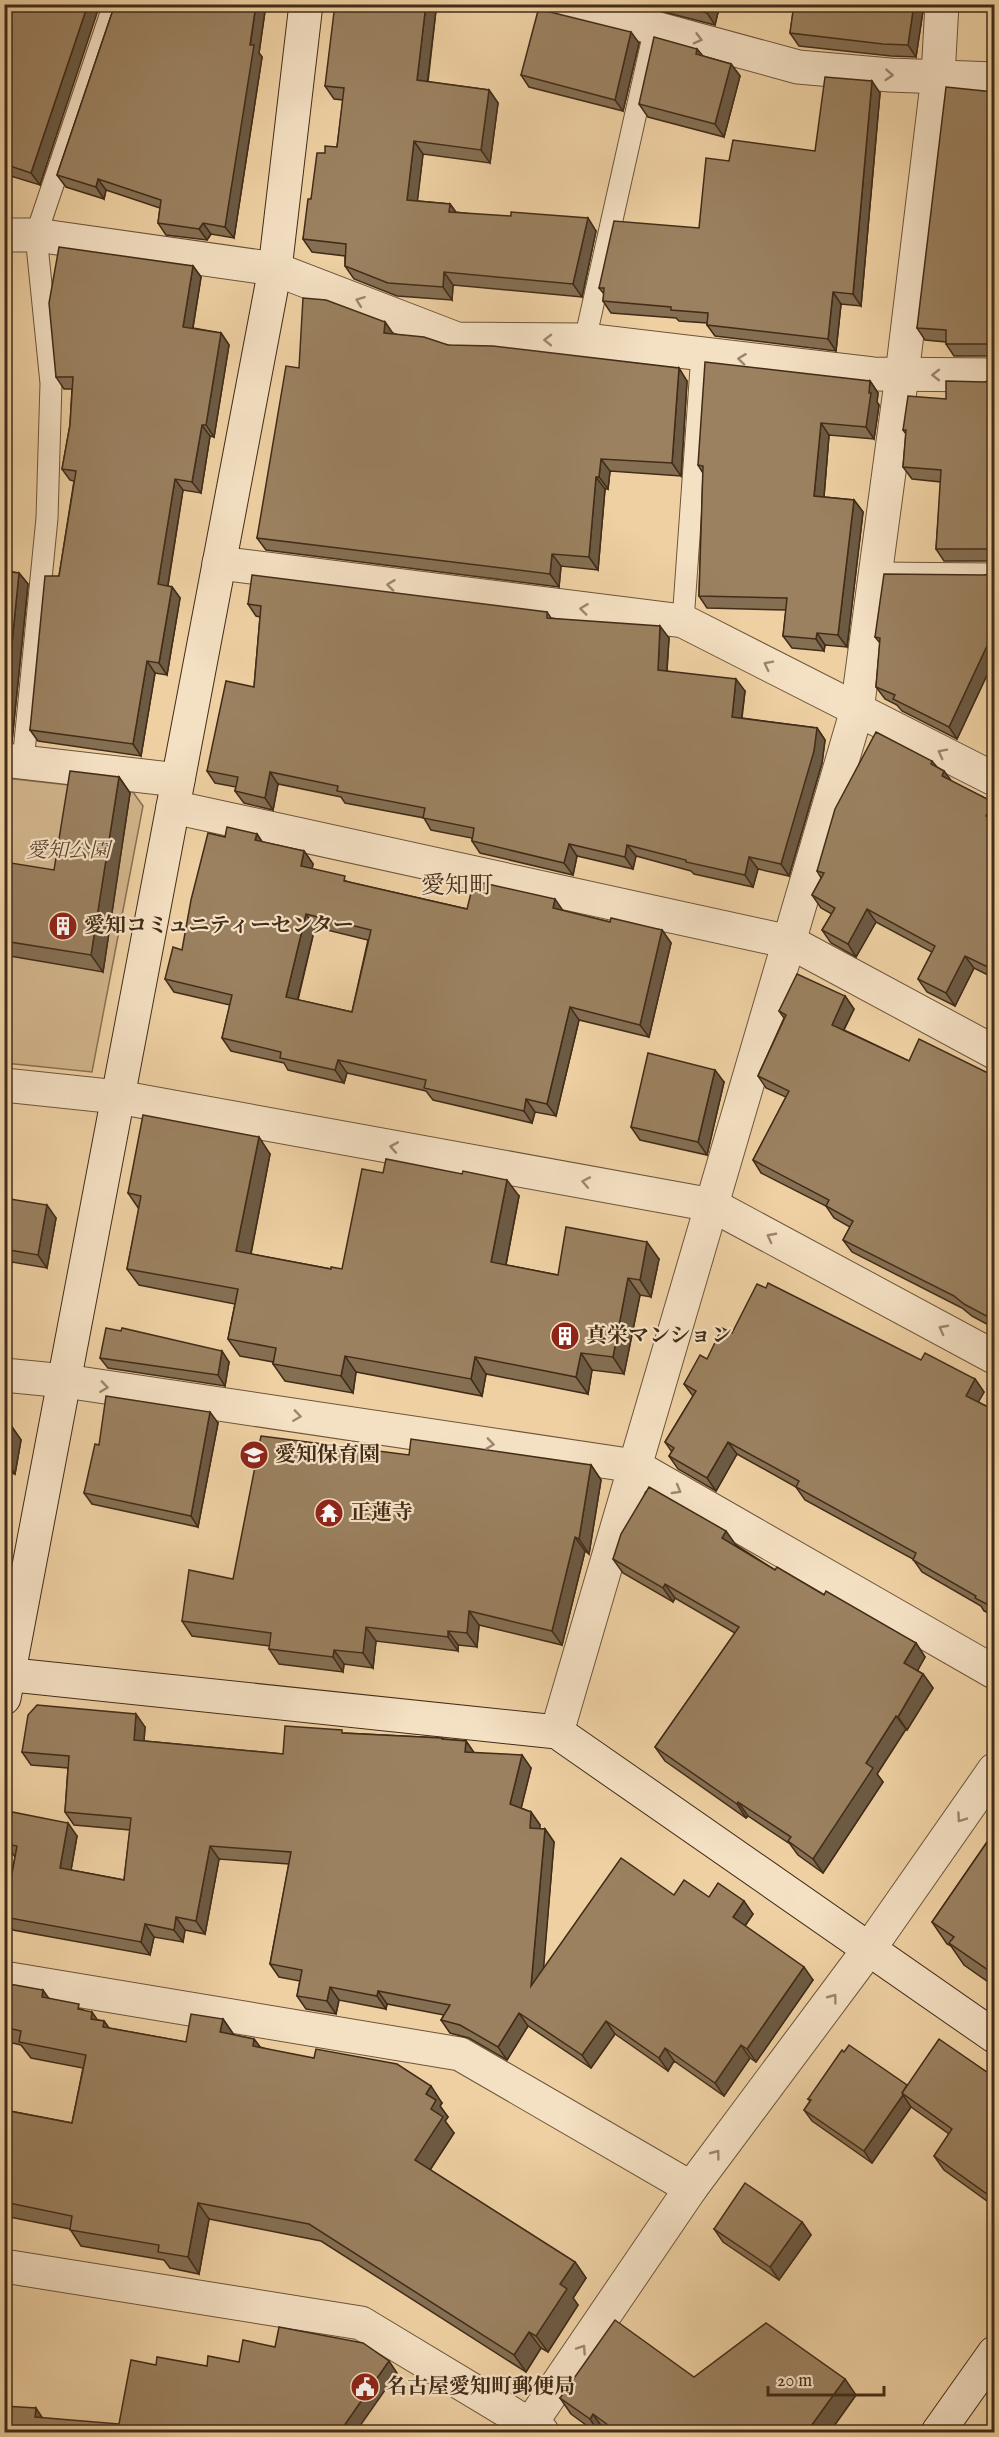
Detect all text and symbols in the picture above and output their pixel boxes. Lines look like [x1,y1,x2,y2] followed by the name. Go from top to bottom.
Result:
[692,32,702,45] one-way arrow
[884,68,893,81] one-way arrow
[355,296,366,309] one-way arrow
[544,334,553,346] one-way arrow
[737,353,746,366] one-way arrow
[932,369,941,381] one-way arrow
[386,579,395,591] one-way arrow
[580,603,589,616] one-way arrow
[764,661,775,672] one-way arrow
[938,749,949,760] one-way arrow
[26,838,113,865] park label: 愛知公園
[421,871,493,902] district label: 愛知町
[47,910,79,942] building icon: 愛知コミュニティーセンター
[84,913,354,940] place label: 愛知コミュニティーセンター
[390,1142,399,1154] one-way arrow
[582,1176,592,1189] one-way arrow
[767,1233,777,1244] one-way arrow
[549,1320,581,1352] building icon: 真栄マンション
[586,1323,732,1350] place label: 真栄マンション
[939,1325,949,1336] one-way arrow
[100,1381,109,1393] one-way arrow
[293,1409,302,1421] one-way arrow
[485,1438,495,1450] one-way arrow
[238,1439,270,1471] school or university icon: 愛知保育園
[275,1442,380,1469] place label: 愛知保育園
[671,1483,681,1494] one-way arrow
[313,1497,345,1529] temple icon: 正蓮寺
[350,1500,413,1527] place label: 正蓮寺
[957,1811,968,1822] one-way arrow
[825,1993,836,2004] one-way arrow
[709,2150,720,2161] one-way arrow
[575,2345,586,2356] one-way arrow
[768,2359,884,2397] scale bar
[777,2370,812,2393] text: 20 m
[349,2371,381,2403] public building icon: 名古屋愛知町郵便局
[386,2374,575,2401] place label: 名古屋愛知町郵便局

